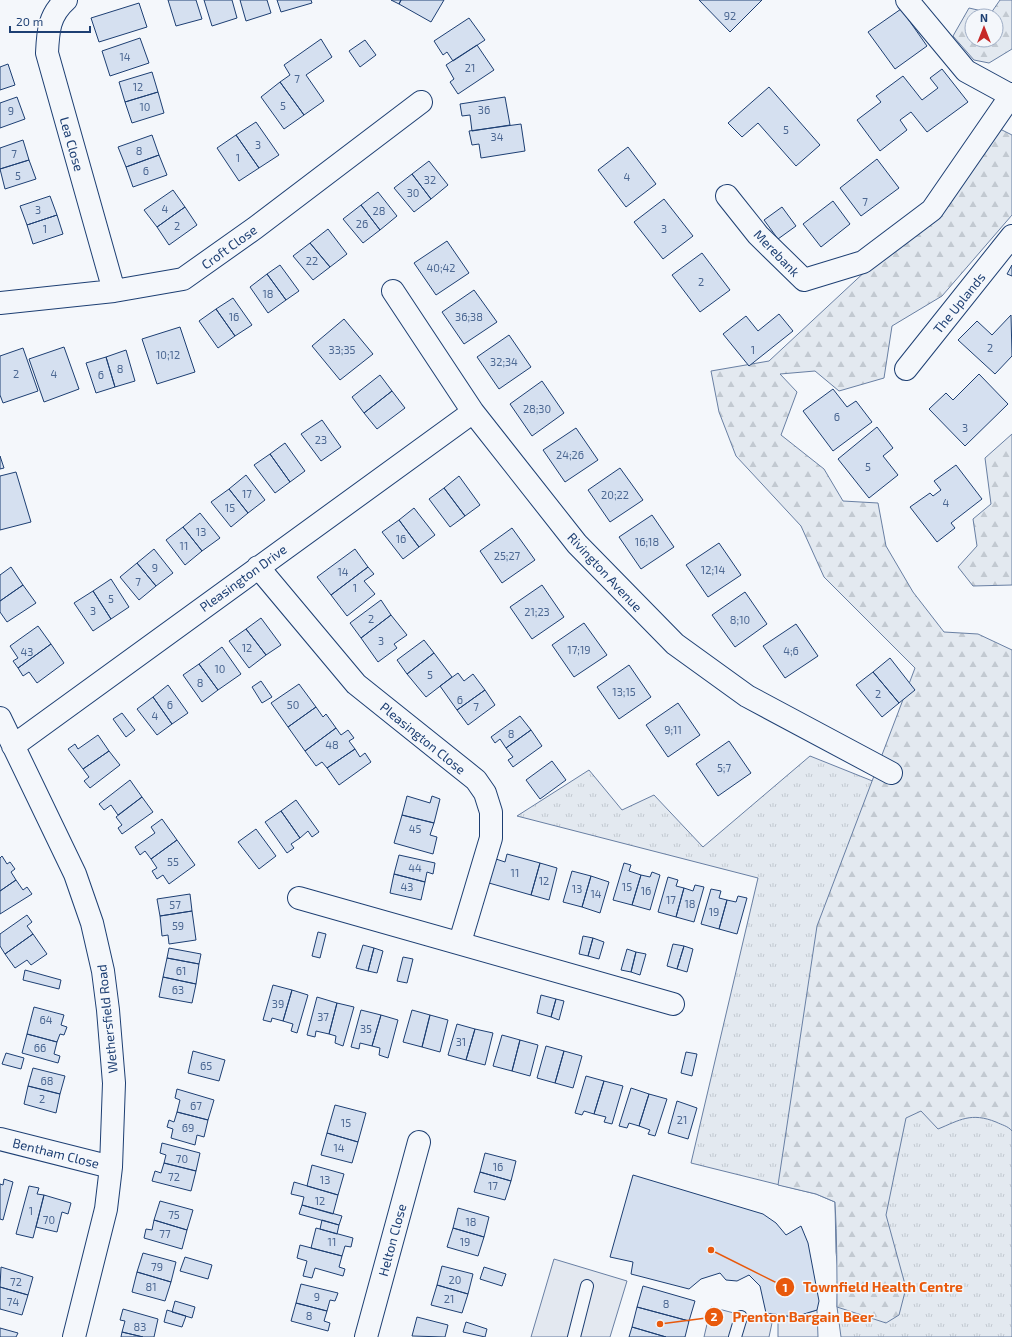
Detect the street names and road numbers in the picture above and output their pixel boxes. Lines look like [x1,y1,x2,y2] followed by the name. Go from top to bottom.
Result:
[57,115,87,173] street label: Lea Close
[198,221,260,273] street label: Croft Close
[751,226,804,280] street label: Merebank
[930,269,988,337] street label: The Uplands
[564,529,646,615] street label: Rivington Avenue
[196,541,290,615] street label: Pleasington Drive
[377,699,469,777] street label: Pleasington Close
[93,964,121,1074] street label: Wethersfield Road
[11,1135,101,1172] street label: Bentham Close
[375,1202,409,1278] street label: Helton Close

